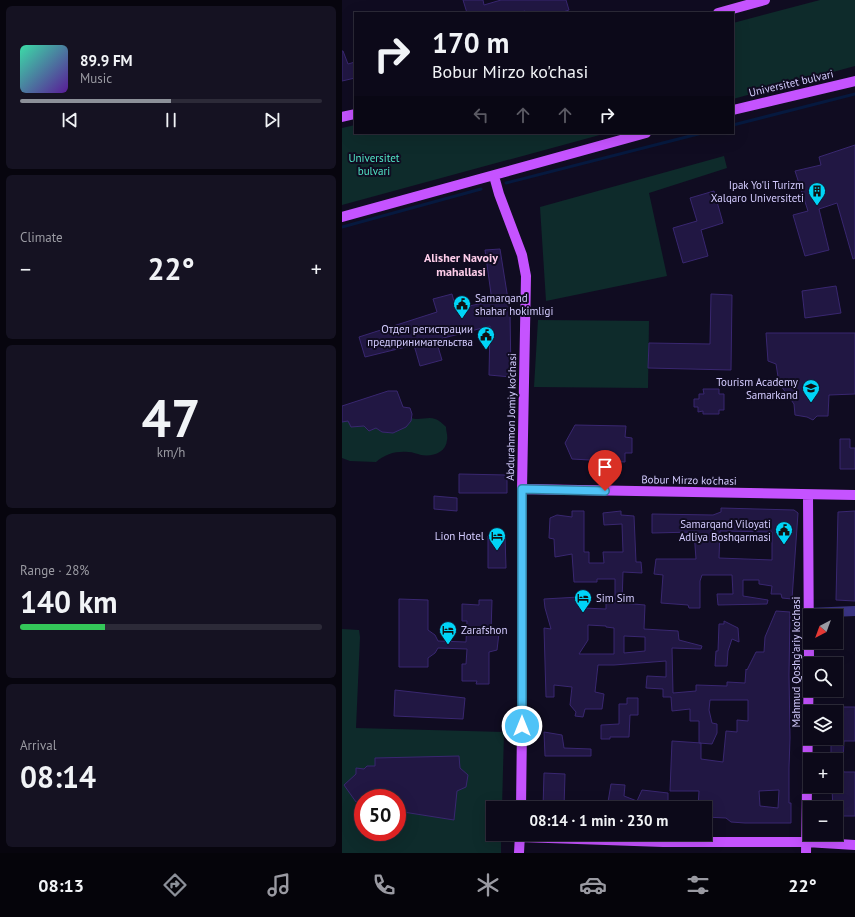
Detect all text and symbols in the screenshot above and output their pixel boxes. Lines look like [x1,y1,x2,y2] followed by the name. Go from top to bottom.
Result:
[432,24,509,61] text: 170 m
[366,28,418,80] icon: right
[80,51,133,70] text: 89.9 FM
[432,60,588,83] text: Bobur Mirzo ko'chasi
[747,66,835,100] street label: Universitet bulvari
[80,70,112,87] text: Music
[470,104,492,126] icon: left
[512,104,534,126] icon: ahead
[554,104,576,126] icon: ahead
[596,104,618,126] icon: right
[59,109,81,131] icon: previous
[160,109,182,131] icon: pause
[261,109,283,131] icon: next
[348,151,400,178] park label: Universitet bulvari
[711,178,804,205] place label: Ipak Yo'li Turizm Xalqaro Universiteti
[807,181,827,206] building icon: Ipak Yo'li Turizm Xalqaro Universiteti
[20,229,63,246] text: Climate
[147,249,195,288] text: 22°
[424,250,498,279] district label: Alisher Navoiy mahallasi
[20,255,31,283] text: −
[311,255,322,283] text: +
[475,291,553,318] place label: Samarqand shahar hokimligi
[452,294,472,319] public building icon: Samarqand shahar hokimligi
[367,322,473,349] place label: Отдел регистрации предпринимательства
[476,325,496,350] public building icon: Отдел регистрации предпринимательства
[503,353,519,481] street label: Abdurahmon Jomiy ko'chasi
[716,375,799,402] place label: Tourism Academy Samarkand
[801,378,821,403] school or university icon: Tourism Academy Samarkand
[142,384,200,451] text: 47
[157,444,185,461] text: km/h
[588,450,622,491] pin
[594,456,616,478] icon: arrive
[641,472,737,488] street label: Bobur Mirzo ko'chasi
[679,517,771,544] place label: Samarqand Viloyati Adliya Boshqarmasi
[774,520,794,545] public building icon: Samarqand Viloyati Adliya Boshqarmasi
[487,526,507,551] hotel icon: Lion Hotel
[435,529,485,543] place label: Lion Hotel
[20,562,89,579] text: Range · 28%
[20,582,118,621] text: 140 km
[573,588,593,613] hotel icon: Sim Sim
[596,591,634,605] place label: Sim Sim
[789,596,803,728] street label: Mahmud Qoshg'ariy ko'chasi
[803,609,843,649] north arrow
[803,609,843,841] map controls
[438,620,458,645] hotel icon: Zarafshon
[461,623,507,637] place label: Zarafshon
[803,657,843,697] button: search
[501,705,543,747] position arrow
[803,705,843,745] button: layers
[20,737,56,754] text: Arrival
[803,753,843,793] button: +
[20,757,96,796] text: 08:14
[354,789,406,841] speed limit sign: 50
[803,801,843,841] button: −
[530,811,668,830] text: 08:14 · 1 min · 230 m
[161,871,189,899] icon: directions
[265,871,293,899] icon: music
[370,871,398,899] icon: phone
[474,871,502,899] icon: climate
[579,871,607,899] icon: car
[684,871,712,899] icon: filters
[38,874,84,897] text: 08:13
[788,874,817,897] text: 22°

